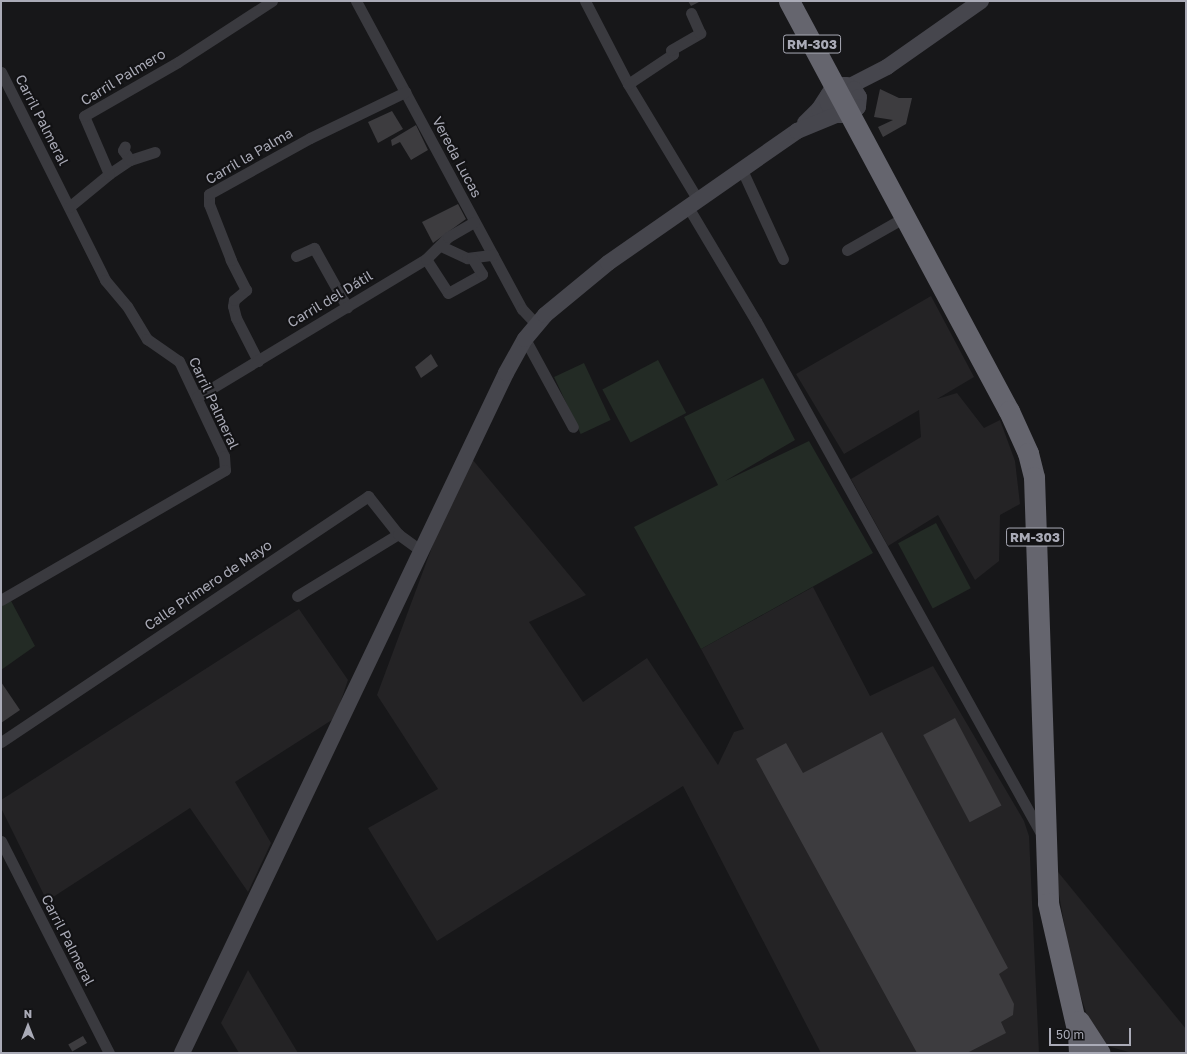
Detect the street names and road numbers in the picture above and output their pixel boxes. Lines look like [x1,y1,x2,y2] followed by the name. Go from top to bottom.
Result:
[783,33,841,55] road number: RM-303
[78,45,168,109] street label: Carril Palmero
[12,72,72,168] street label: Carril Palmeral
[429,114,485,200] street label: Vereda Lucas
[202,124,296,188] street label: Carril la Palma
[284,267,376,331] street label: Carril del Dátil
[185,354,243,452] street label: Carril Palmeral
[1006,526,1064,548] road number: RM-303
[141,536,275,634] street label: Calle Primero de Mayo
[38,892,98,988] street label: Carril Palmeral

